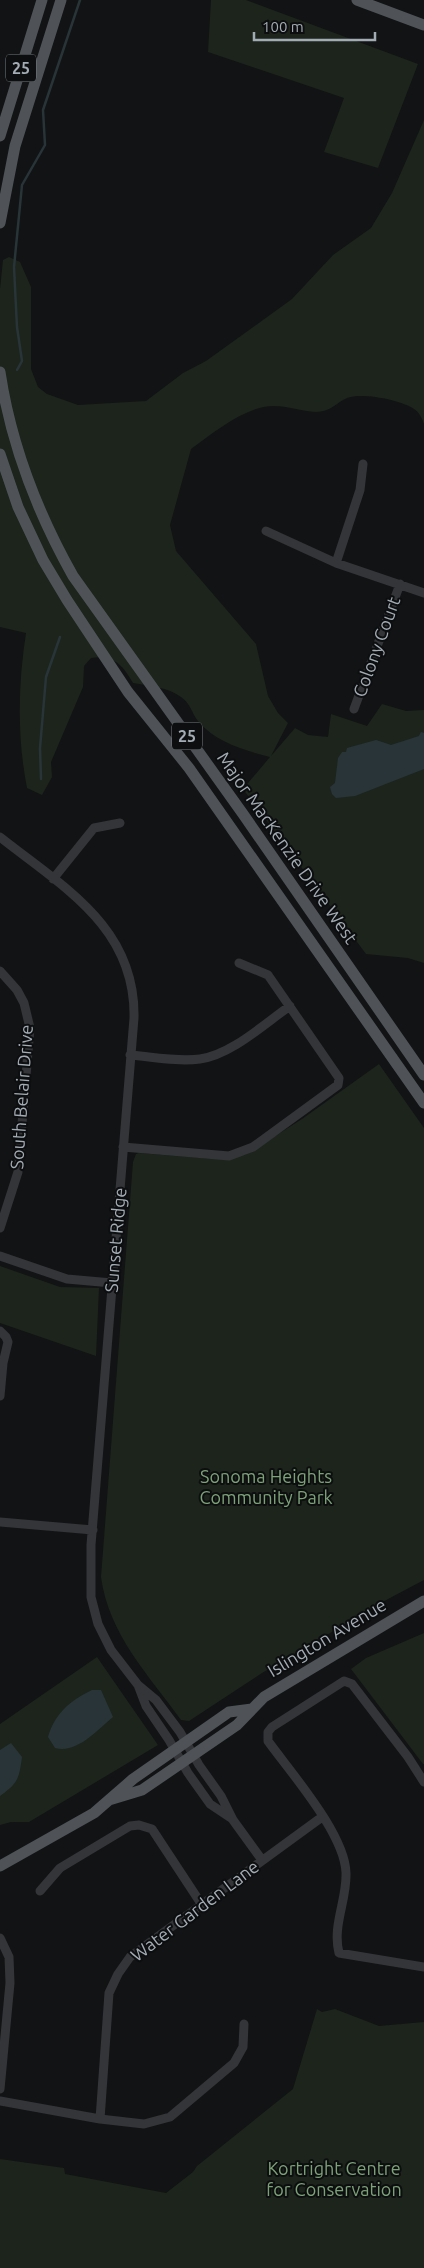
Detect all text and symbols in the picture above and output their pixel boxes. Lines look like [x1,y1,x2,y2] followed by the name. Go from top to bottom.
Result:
[254,10,375,42] scale bar
[262,18,304,35] text: 100 m
[6,54,36,82] road number: 25
[349,594,403,700] street label: Colony Court
[172,722,202,749] road number: 25
[214,748,362,947] street label: Major MacKenzie Drive West
[6,1024,36,1170] street label: South Belair Drive
[100,1187,130,1293] street label: Sunset Ridge
[199,1466,333,1507] park label: Sonoma Heights Community Park
[264,1594,389,1680] street label: Islington Avenue
[126,1856,262,1965] street label: Water Garden Lane
[266,2158,402,2199] park label: Kortright Centre for Conservation

